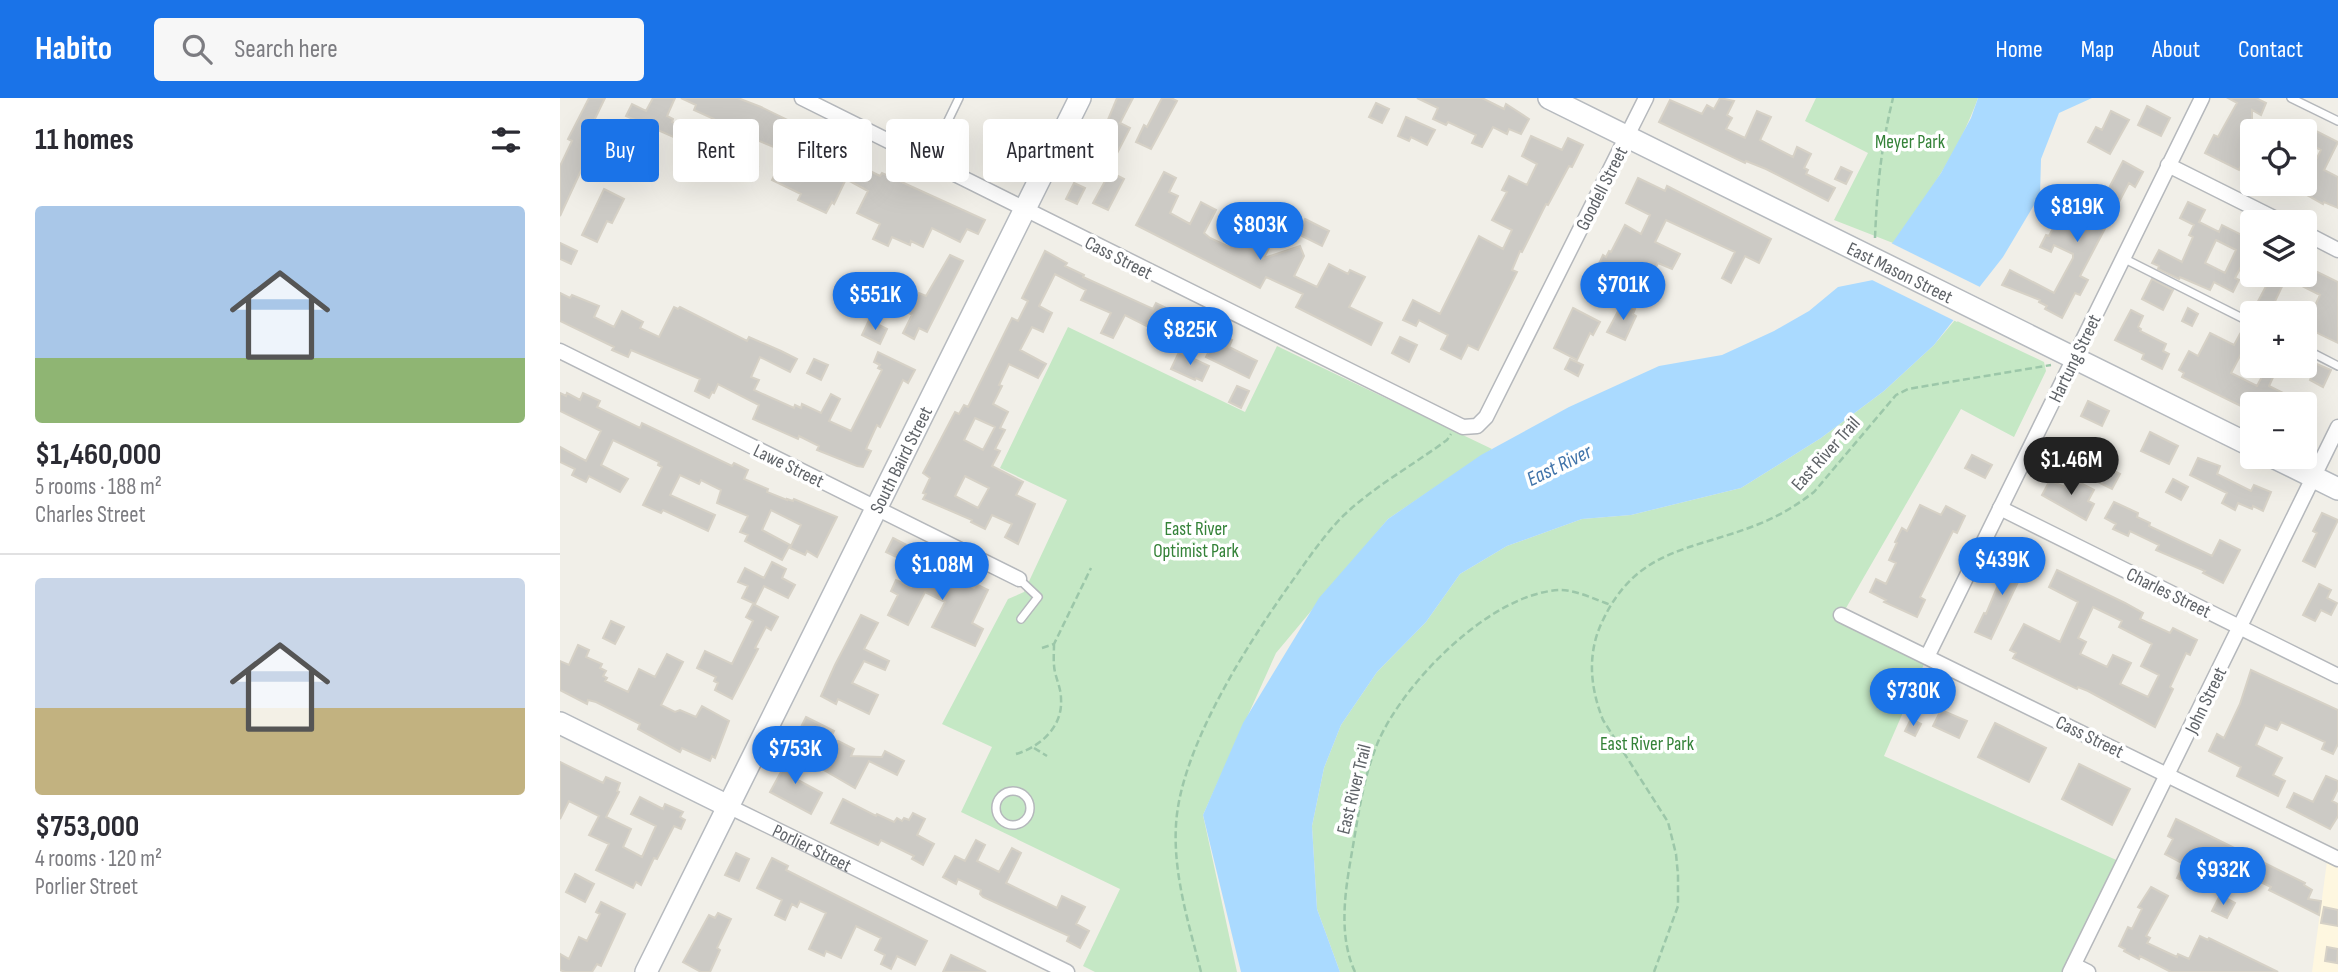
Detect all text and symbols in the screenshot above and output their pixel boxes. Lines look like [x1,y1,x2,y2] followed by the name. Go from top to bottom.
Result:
[154,18,644,81] search box
[35,29,112,69] text: Habito
[178,30,216,68] icon: search
[234,34,338,65] text: Search here
[1995,35,2043,64] text: Home
[2081,35,2114,64] text: Map
[2152,35,2200,64] text: About
[2238,35,2303,64] text: Contact
[581,119,659,182] chip: Buy
[673,119,759,182] chip: Rent
[773,119,872,182] chip: Filters
[886,119,969,182] chip: New
[983,119,1118,182] chip: Apartment
[2240,119,2317,469] map controls
[2240,119,2317,196] button: locate
[487,121,525,159] icon: filters
[35,122,134,158] text: 11 homes
[1875,131,1946,154] park label: Meyer Park
[1571,143,1633,234] street label: Goodell Street
[2028,184,2126,244] pin: $819K
[2050,193,2104,221] text: $819K
[1211,202,1309,262] pin: $803K
[2240,210,2317,287] button: layers
[1232,211,1288,239] text: $803K
[1081,232,1156,285] street label: Cass Street
[1843,237,1957,309] street label: East Mason Street
[217,252,343,378] icon: home
[1574,262,1672,322] pin: $701K
[1596,271,1650,299] text: $701K
[826,272,924,332] pin: $551K
[849,281,901,309] text: $551K
[2240,301,2317,378] button: +
[1141,308,1239,367] pin: $825K
[2044,311,2107,406] street label: Hartung Street
[1163,316,1217,344] text: $825K
[2240,392,2317,469] button: −
[866,403,938,518] street label: South Baird Street
[1787,412,1865,496] street label: East River Trail
[35,437,161,473] text: $1,460,000
[2014,438,2128,497] pin: $1.46M
[749,439,828,493] street label: Lawe Street
[1523,439,1597,492] water label: East River
[2040,446,2102,474] text: $1.46M
[35,473,162,501] text: 5 rooms · 188 m²
[35,501,145,529] text: Charles Street
[1153,518,1240,563] park label: East River Optimist Park
[1953,538,2051,597] pin: $439K
[885,542,999,602] pin: $1.08M
[1974,546,2030,574] text: $439K
[911,551,973,579] text: $1.08M
[2122,563,2215,624] street label: Charles Street
[217,624,343,750] icon: home
[2180,663,2232,739] street label: John Street
[1864,668,1962,728] pin: $730K
[1886,677,1940,705] text: $730K
[2052,711,2127,764] street label: Cass Street
[746,726,844,786] pin: $753K
[1600,733,1695,756] park label: East River Park
[768,735,822,763] text: $753K
[1332,742,1377,837] street label: East River Trail
[35,809,139,845] text: $753,000
[768,820,855,878] street label: Porlier Street
[35,845,162,873] text: 4 rooms · 120 m²
[2174,848,2272,907] pin: $932K
[2196,856,2250,884] text: $932K
[35,873,138,901] text: Porlier Street

